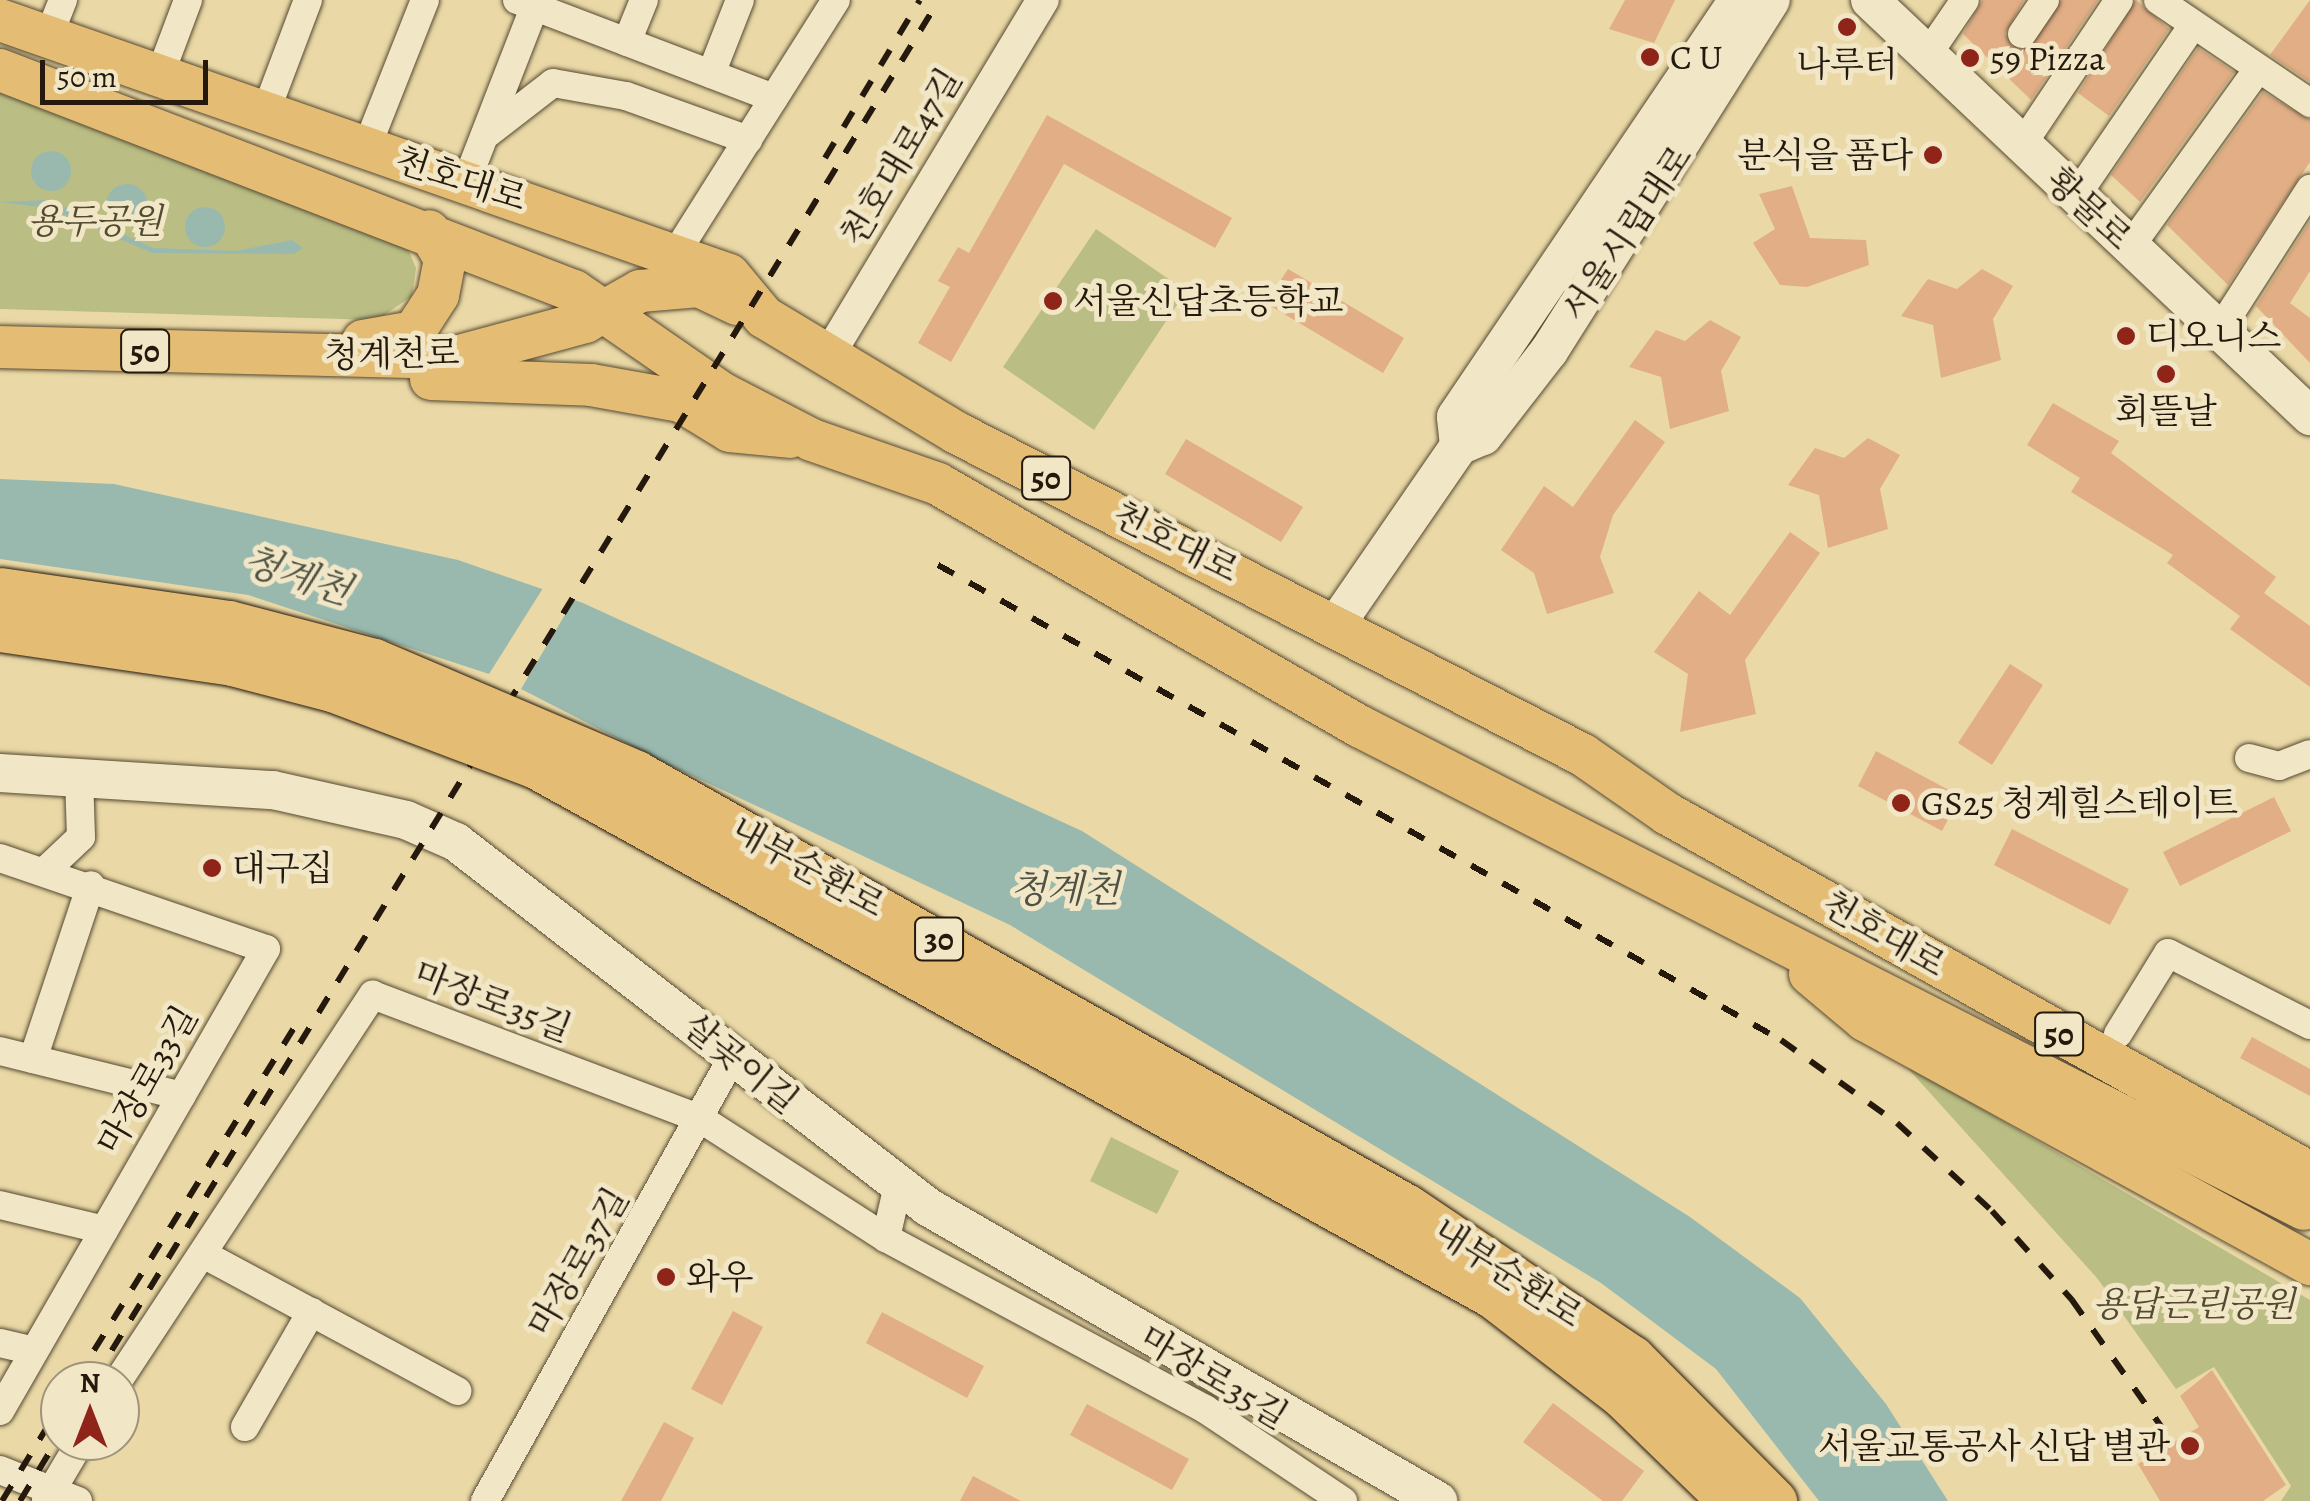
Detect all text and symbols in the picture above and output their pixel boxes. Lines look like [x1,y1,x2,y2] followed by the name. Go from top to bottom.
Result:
[1836,16,1858,38] marker: 나루터
[1670,36,1723,78] place label: C U
[1990,37,2105,79] place label: 59 Pizza
[45,40,212,102] scale bar
[1796,43,1898,85] place label: 나루터
[1639,46,1661,68] marker: C U
[1959,47,1981,69] marker: 59 Pizza
[57,57,117,97] text: 50 m
[832,61,970,253] street label: 천호대로47길
[1737,134,1913,176] place label: 분식을 품다
[1553,137,1701,329] street label: 서울시립대로
[390,138,532,220] street label: 천호대로
[1922,144,1944,166] marker: 분식을 품다
[2038,159,2140,259] street label: 황물로
[27,200,163,242] park label: 용두공원
[1073,280,1343,322] place label: 서울신답초등학교
[1042,290,1064,312] marker: 서울신답초등학교
[2146,315,2281,357] place label: 디오니스
[120,324,170,378] road number: 50
[2115,325,2137,347] marker: 디오니스
[324,332,460,376] street label: 청계천로
[2155,363,2177,385] marker: 회뜰날
[2115,390,2217,432] place label: 회뜰날
[1021,451,1071,505] road number: 50
[1106,493,1246,591] street label: 천호대로
[238,537,356,615] water label: 청계천
[1921,782,2238,824] place label: GS25 청계힐스테이트
[1890,792,1912,814] marker: GS25 청계힐스테이트
[724,808,892,926] street label: 내부순환로
[232,847,333,889] place label: 대구집
[201,857,223,879] marker: 대구집
[1010,867,1120,913] water label: 청계천
[1815,882,1953,986] street label: 천호대로
[914,912,964,966] road number: 30
[409,952,577,1050] street label: 마장로35길
[88,998,206,1162] street label: 마장로33길
[675,1004,807,1122] street label: 살곶이길
[2034,1007,2084,1061] road number: 50
[519,1180,637,1344] street label: 마장로37길
[1426,1209,1590,1337] street label: 내부순환로
[686,1256,754,1298] place label: 와우
[655,1266,677,1288] marker: 와우
[2093,1283,2295,1325] park label: 용답근린공원
[1133,1317,1295,1437] street label: 마장로35길
[40,1361,140,1461] north arrow
[80,1364,100,1402] text: N
[1818,1425,2170,1467] place label: 서울교통공사 신답 별관
[2179,1435,2201,1457] marker: 서울교통공사 신답 별관

